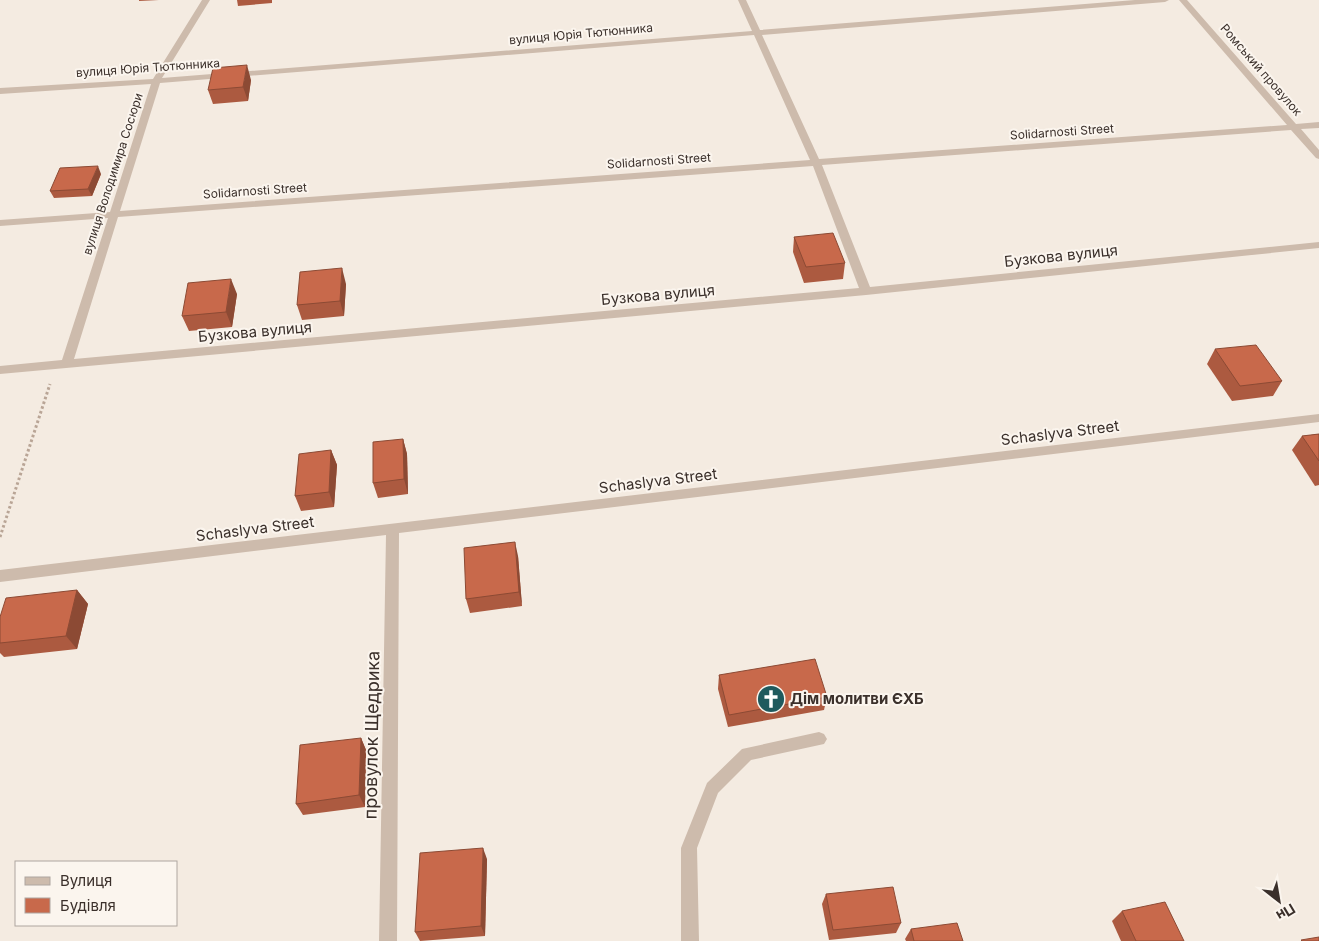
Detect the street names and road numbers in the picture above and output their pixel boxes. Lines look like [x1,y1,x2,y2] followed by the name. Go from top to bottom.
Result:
[508,20,653,47] street label: вулиця Юрія Тютюнника
[1217,21,1306,119] street label: Ромський провулок
[76,55,220,80] street label: вулиця Юрія Тютюнника
[79,91,146,257] street label: вулиця Володимира Сосюри
[1009,120,1115,143] street label: Solidarnosti Street
[606,149,712,172] street label: Solidarnosti Street
[202,179,308,202] street label: Solidarnosti Street
[1003,240,1119,271] street label: Бузкова вулиця
[600,280,716,309] street label: Бузкова вулиця
[197,317,313,346] street label: Бузкова вулиця
[1000,416,1120,449] street label: Schaslyva Street
[598,464,718,497] street label: Schaslyva Street
[195,512,315,545] street label: Schaslyva Street
[360,650,383,819] street label: провулок Щедрика

